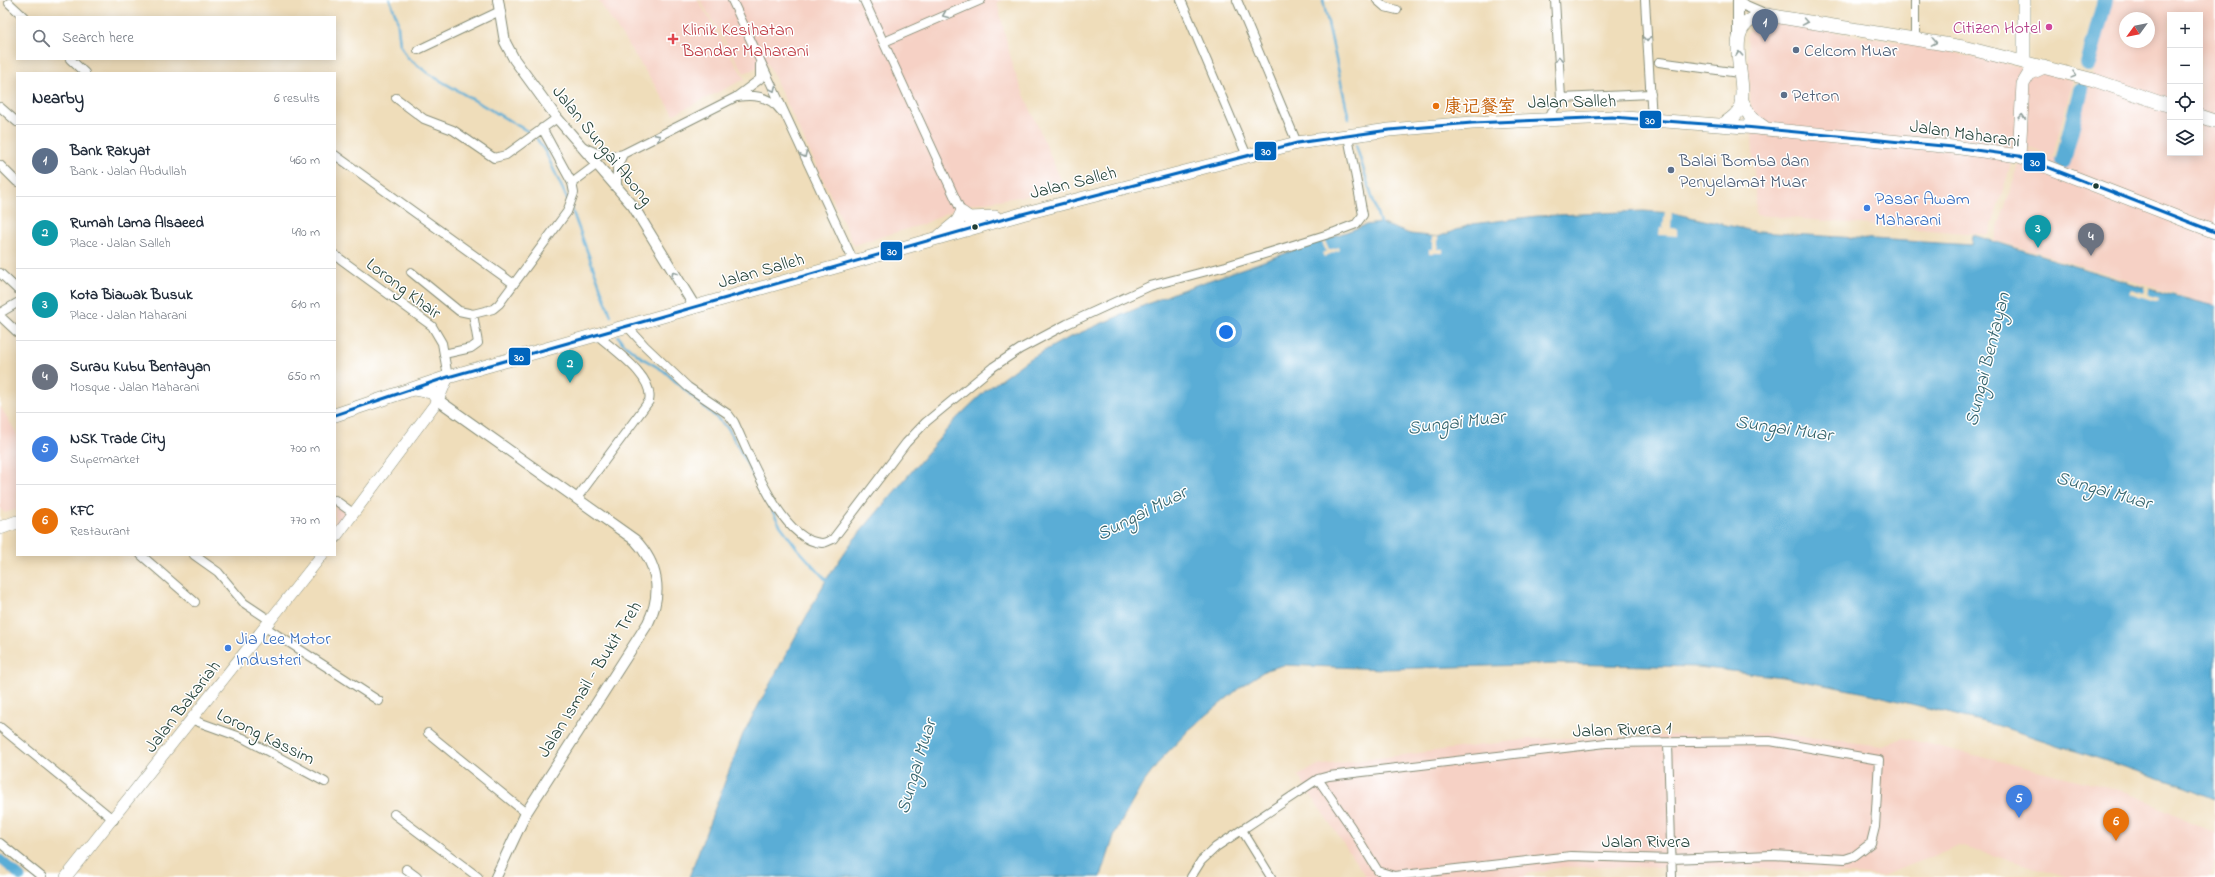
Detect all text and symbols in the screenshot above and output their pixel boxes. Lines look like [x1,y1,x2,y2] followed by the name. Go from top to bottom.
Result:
[1752,9,1778,42] pin: 1
[942,11,949,19] one-way arrow
[2119,12,2155,48] north arrow
[2167,12,2203,156] map controls
[2167,12,2203,48] button: +
[16,16,336,60] search box
[1953,16,2041,42] place label: Citizen Hotel
[1802,17,1808,25] one-way arrow
[681,18,809,65] place label: Klinik Kesihatan Bandar Maharani
[2044,22,2054,32] marker: Citizen Hotel
[30,27,52,49] icon: search
[62,27,134,49] text: Search here
[667,33,679,45] marker: Klinik Kesihatan Bandar Maharani
[1643,36,1652,42] one-way arrow
[1930,37,1937,46] one-way arrow
[1804,39,1898,65] place label: Celcom Muar
[1791,45,1801,55] marker: Celcom Muar
[2167,48,2203,84] button: −
[1734,51,1743,57] one-way arrow
[1554,56,1563,62] one-way arrow
[2070,70,2077,79] one-way arrow
[544,81,658,212] street label: Jalan Sungai Abong
[1792,84,1839,110] place label: Petron
[2167,84,2203,120] button: locate
[768,85,776,93] one-way arrow
[32,86,84,111] text: Nearby
[274,89,320,108] text: 6 results
[1528,89,1617,117] street label: Jalan Salleh
[1779,90,1789,100] marker: Petron
[1444,95,1516,121] place label: 康记餐室
[1431,101,1441,111] marker: 康记餐室
[1639,110,1662,129] line badge: 30
[1644,113,1655,129] text: 30
[1908,114,2021,156] street label: Jalan Maharani
[2017,114,2026,120] one-way arrow
[2167,120,2203,156] button: layers
[654,134,661,141] one-way arrow
[70,140,150,162] text: Bank Rakyat
[1254,141,1277,161] line badge: 30
[1260,144,1271,160] text: 30
[1678,149,1809,196] place label: Balai Bomba dan Penyelamat Muar
[43,151,47,170] text: 1
[290,151,320,170] text: 460 m
[799,151,807,158] one-way arrow
[2023,152,2046,172] line badge: 30
[2029,155,2040,171] text: 30
[1027,161,1120,207] street label: Jalan Salleh
[70,162,187,181] text: Bank · Jalan Abdullah
[1666,165,1676,175] marker: Balai Bomba dan Penyelamat Muar
[2091,181,2101,191] unlabelled marker
[1875,187,1970,234] place label: Pasar Awam Maharani
[1862,203,1872,213] marker: Pasar Awam Maharani
[70,212,204,234] text: Rumah Lama Alsaeed
[2025,215,2051,248] pin: 3
[970,222,980,232] unlabelled marker
[42,223,48,242] text: 2
[292,223,320,242] text: 490 m
[2078,223,2104,256] pin: 4
[70,234,171,253] text: Place · Jalan Salleh
[880,241,903,261] line badge: 30
[886,244,897,260] text: 30
[715,247,808,297] street label: Jalan Salleh
[359,253,446,328] street label: Lorong Khair
[671,271,679,278] one-way arrow
[70,284,193,306] text: Kota Biawak Busuk
[1959,289,2019,430] water label: Sungai Bentayan
[42,295,48,314] text: 3
[291,295,320,314] text: 610 m
[70,306,187,325] text: Place · Jalan Maharani
[1216,322,1236,342] your location
[508,347,531,366] line badge: 30
[513,350,524,366] text: 30
[557,350,583,383] pin: 2
[70,356,210,378] text: Surau Kubu Bentayan
[42,367,48,386] text: 4
[288,367,320,386] text: 650 m
[70,378,199,397] text: Mosque · Jalan Maharani
[1406,404,1509,444] water label: Sungai Muar
[1733,409,1836,451] water label: Sungai Muar
[70,428,165,450] text: NSK Trade City
[41,439,49,458] text: 5
[290,439,320,458] text: 700 m
[70,450,140,469] text: Supermarket
[2052,465,2156,519] water label: Sungai Muar
[1092,479,1194,549] water label: Sungai Muar
[70,500,94,522] text: KFC
[42,511,48,530] text: 6
[290,511,320,530] text: 770 m
[70,522,130,541] text: Restaurant
[532,597,649,763] street label: Jalan Ismail - Bukit Treh
[236,627,331,674] place label: Jia Lee Motor Industeri
[223,643,233,653] marker: Jia Lee Motor Industeri
[139,655,228,759] street label: Jalan Bakariah
[211,703,319,774] street label: Lorong Kassim
[890,714,946,818] water label: Sungai Muar
[1572,716,1672,746] street label: Jalan Rivera 1
[2006,785,2032,818] pin: 5
[2103,808,2129,841] pin: 6
[1602,830,1690,856] street label: Jalan Rivera

